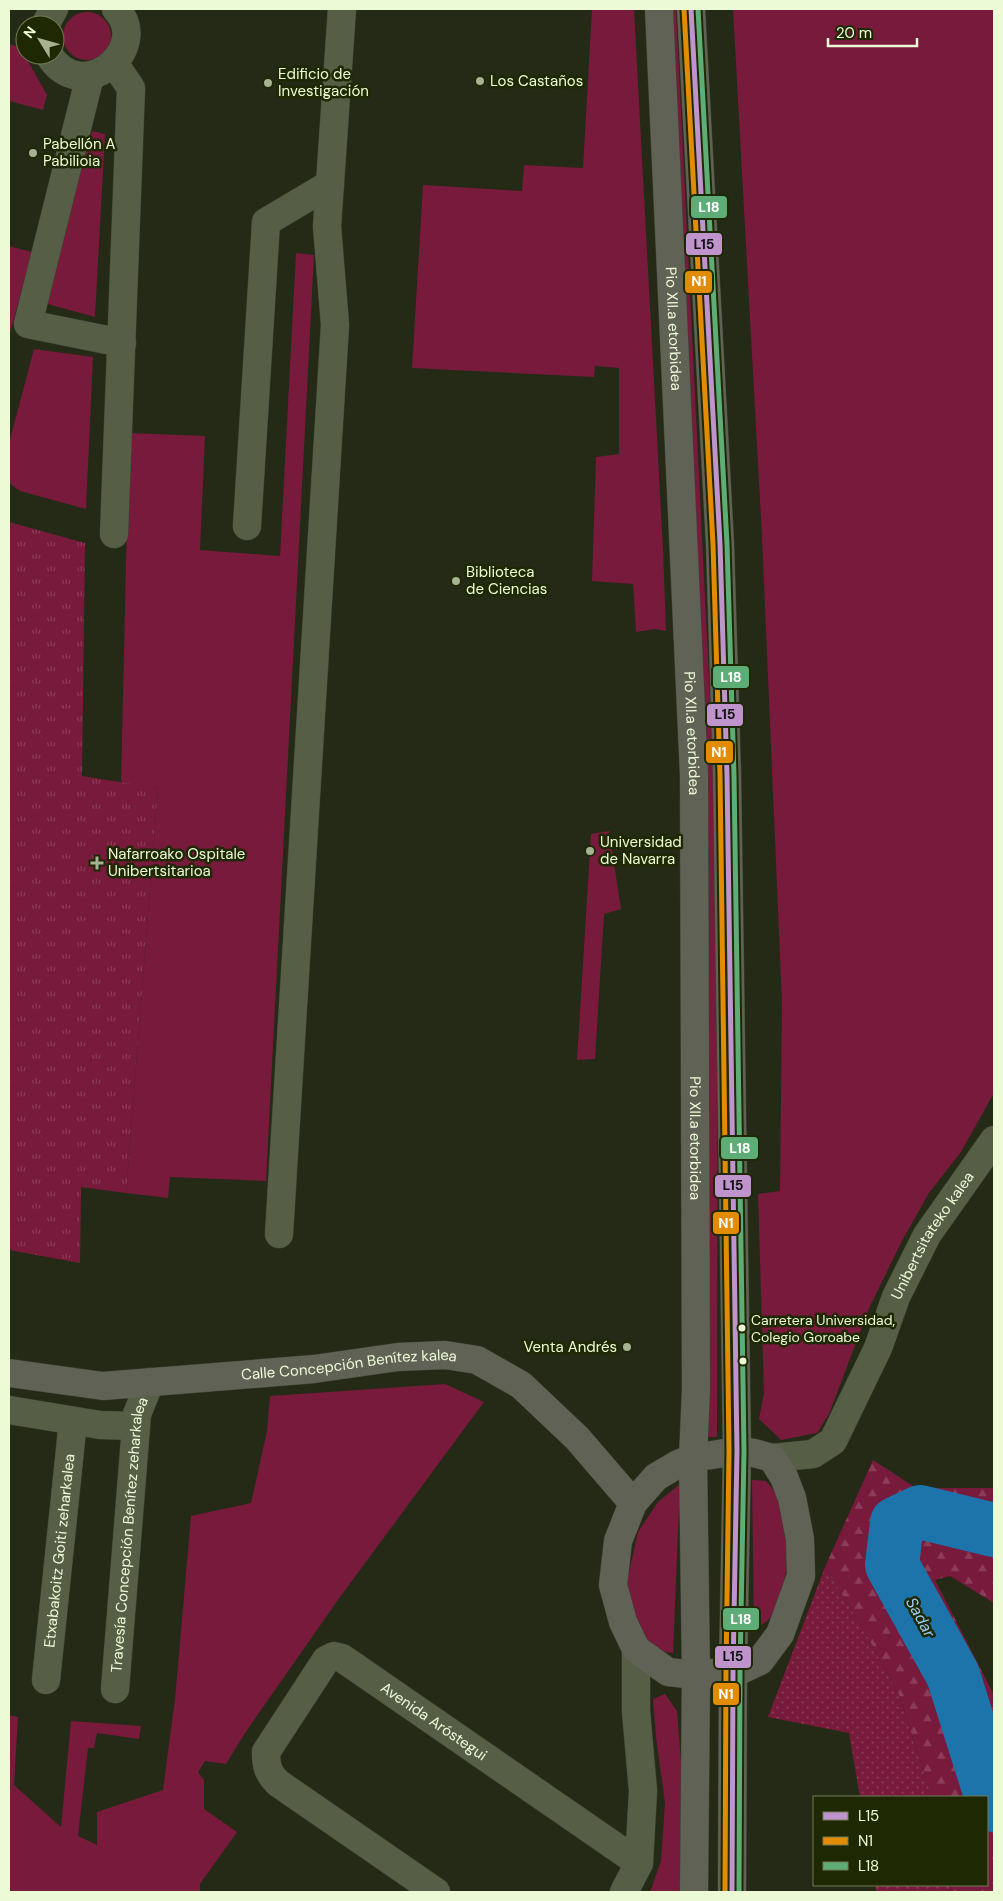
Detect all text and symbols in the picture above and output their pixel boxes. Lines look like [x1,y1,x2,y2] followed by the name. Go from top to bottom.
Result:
[15,15,65,65] north arrow
[828,15,917,47] scale bar
[19,23,40,42] text: N
[836,23,872,43] text: 20 m
[278,64,369,101] place label: Edificio de Investigación
[490,71,583,91] place label: Los Castaños
[474,75,486,87] marker: Los Castaños
[262,77,274,89] marker: Edificio de Investigación
[43,134,116,171] place label: Pabellón A Pabilioia
[27,147,39,159] marker: Pabellón A Pabilioia
[690,195,728,219] line badge: L18
[698,198,720,216] text: L18
[685,232,723,256] line badge: L15
[693,235,715,253] text: L15
[661,266,686,391] street label: Pio XII.a etorbidea
[684,270,713,294] line badge: N1
[691,272,707,290] text: N1
[466,562,547,599] place label: Biblioteca de Ciencias
[450,575,462,587] marker: Biblioteca de Ciencias
[712,665,750,689] line badge: L18
[720,668,742,686] text: L18
[679,671,704,795] street label: Pio XII.a etorbidea
[706,703,744,727] line badge: L15
[714,705,736,723] text: L15
[705,740,734,764] line badge: N1
[711,743,727,761] text: N1
[600,832,682,869] place label: Universidad de Navarra
[108,844,245,881] place label: Nafarroako Ospitale Unibertsitarioa
[584,845,596,857] marker: Universidad de Navarra
[90,856,104,870] marker: Nafarroako Ospitale Unibertsitarioa
[685,1076,705,1200] street label: Pio XII.a etorbidea
[720,1136,759,1160] line badge: L18
[729,1139,751,1157] text: L18
[886,1168,979,1303] street label: Unibertsitateko kalea
[714,1174,752,1198] line badge: L15
[722,1176,744,1194] text: L15
[712,1211,740,1235] line badge: N1
[718,1214,734,1232] text: N1
[751,1311,896,1346] place label: Carretera Universidad, Colegio Goroabe
[737,1323,747,1333] marker: Carretera Universidad, Colegio Goroabe
[523,1337,617,1357] place label: Venta Andrés
[621,1341,633,1353] marker: Venta Andrés
[240,1345,458,1385] street label: Calle Concepción Benítez kalea
[738,1356,748,1366] unlabelled marker
[106,1394,153,1673] street label: Travesía Concepción Benítez zeharkalea
[39,1453,80,1649] street label: Etxabakoitz Goiti zeharkalea
[901,1593,941,1642] water label: Sadar
[722,1607,760,1631] line badge: L18
[730,1610,752,1628] text: L18
[714,1645,752,1669] line badge: L15
[722,1647,744,1665] text: L15
[377,1678,491,1765] street label: Avenida Aróstegui
[712,1682,740,1706] line badge: N1
[718,1685,734,1703] text: N1
[813,1796,988,1886] legend
[858,1806,879,1826] text: L15
[858,1831,873,1851] text: N1
[858,1856,879,1876] text: L18

